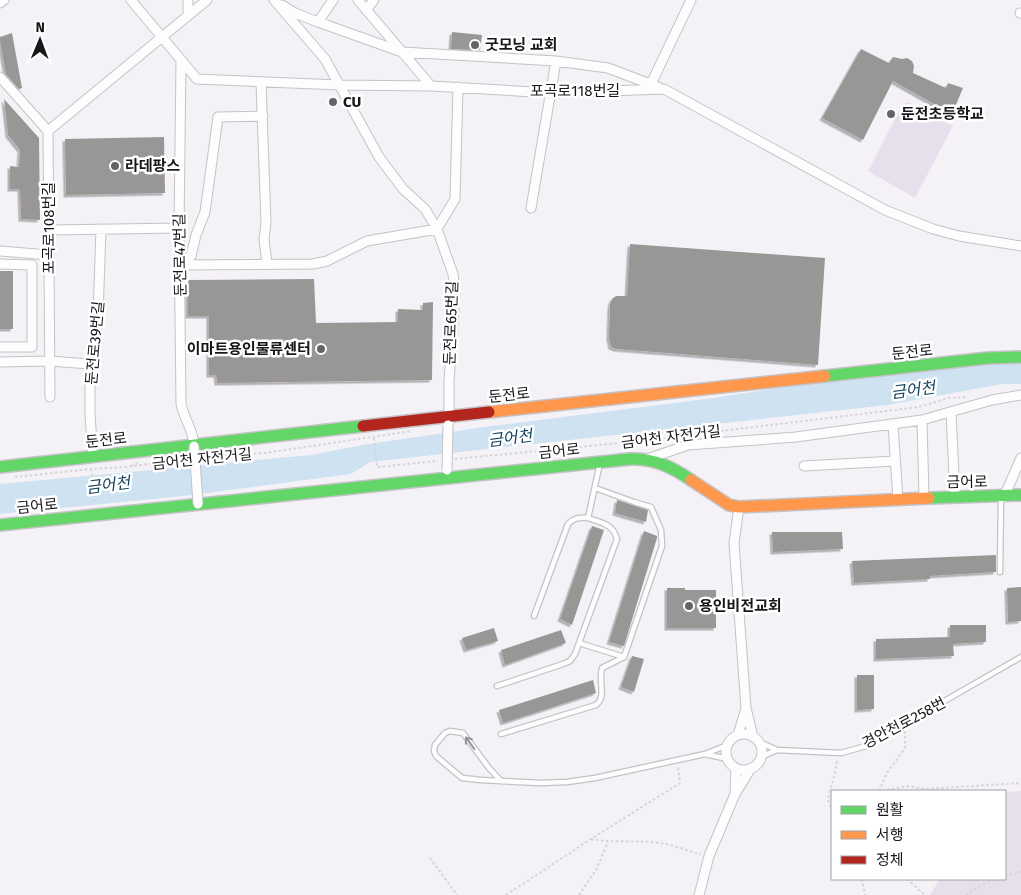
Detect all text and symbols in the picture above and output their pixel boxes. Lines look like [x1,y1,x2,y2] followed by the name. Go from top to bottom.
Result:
[15,15,65,65] north arrow
[35,19,45,36] text: N
[485,36,558,54] place label: 굿모닝 교회
[469,39,481,51] marker: 굿모닝 교회
[530,82,620,100] street label: 포곡로118번길
[343,93,361,111] place label: CU
[327,96,339,108] marker: CU
[901,105,984,123] place label: 둔전초등학교
[885,108,897,120] marker: 둔전초등학교
[125,157,180,175] place label: 라데팡스
[109,160,121,172] marker: 라데팡스
[40,182,58,274] street label: 포곡로108번길
[170,213,190,297] street label: 둔전로47번길
[441,280,461,366] street label: 둔전로65번길
[82,300,108,386] street label: 둔전로39번길
[187,340,311,358] place label: 이마트용인물류센터
[890,341,934,363] street label: 둔전로
[315,343,327,355] marker: 이마트용인물류센터
[890,378,938,402] water label: 금어천
[487,384,531,406] street label: 둔전로
[620,422,722,452] street label: 금어천 자전거길
[487,426,535,450] water label: 금어천
[84,429,128,451] street label: 둔전로
[537,440,581,462] street label: 금어로
[151,445,253,473] street label: 금어천 자전거길
[85,473,133,497] water label: 금어천
[946,473,988,491] street label: 금어로
[15,495,59,517] street label: 금어로
[699,597,782,615] place label: 용인비전교회
[683,600,695,612] marker: 용인비전교회
[859,693,949,753] street label: 경안천로258번
[465,736,475,750] one-way arrow
[831,790,1006,880] legend
[876,801,904,819] text: 원활
[876,826,904,844] text: 서행
[876,851,904,869] text: 정체

